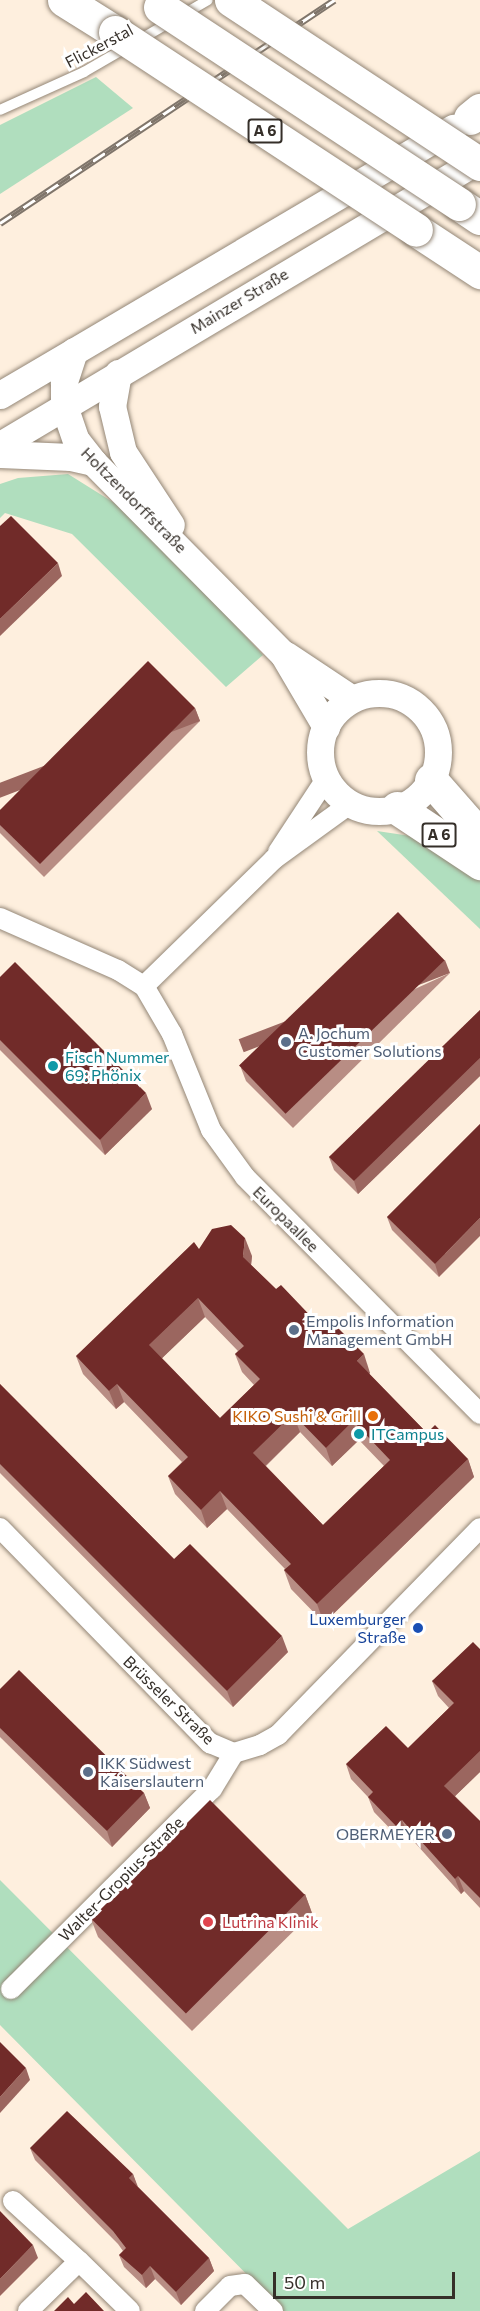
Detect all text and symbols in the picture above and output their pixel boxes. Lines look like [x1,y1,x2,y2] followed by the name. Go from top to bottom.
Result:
[62,20,136,72] street label: Flickerstal
[247,119,283,143] road number: A 6
[186,264,292,338] street label: Mainzer Straße
[77,443,191,557] street label: Holtzendorffstraße
[421,823,457,847] road number: A 6
[298,1023,442,1061] place label: A. Jochum Customer Solutions
[279,1035,293,1049] marker: A. Jochum Customer Solutions
[65,1047,169,1085] place label: Fisch Nummer 69: Phönix
[46,1059,60,1073] marker: Fisch Nummer 69: Phönix
[249,1182,323,1256] street label: Europaallee
[306,1311,454,1349] place label: Empolis Information Management GmbH
[287,1323,301,1337] marker: Empolis Information Management GmbH
[232,1406,361,1426] place label: KIKO Sushi & Grill
[366,1409,380,1423] marker: KIKO Sushi & Grill
[371,1424,444,1444] place label: ITCampus
[352,1427,366,1441] marker: ITCampus
[309,1609,406,1647] place label: Luxemburger Straße
[411,1621,425,1635] marker: Luxemburger Straße
[119,1652,219,1748] street label: Brüsseler Straße
[100,1753,204,1791] place label: IKK Südwest Kaiserslautern
[81,1765,95,1779] marker: IKK Südwest Kaiserslautern
[55,1813,187,1945] street label: Walter-Gropius-Straße
[336,1824,435,1844] place label: OBERMEYER
[440,1827,454,1841] marker: OBERMEYER
[222,1912,319,1932] place label: Lutrina Klinik
[199,1913,217,1931] marker: Lutrina Klinik
[276,2260,458,2298] scale bar
[284,2271,325,2293] text: 50 m

